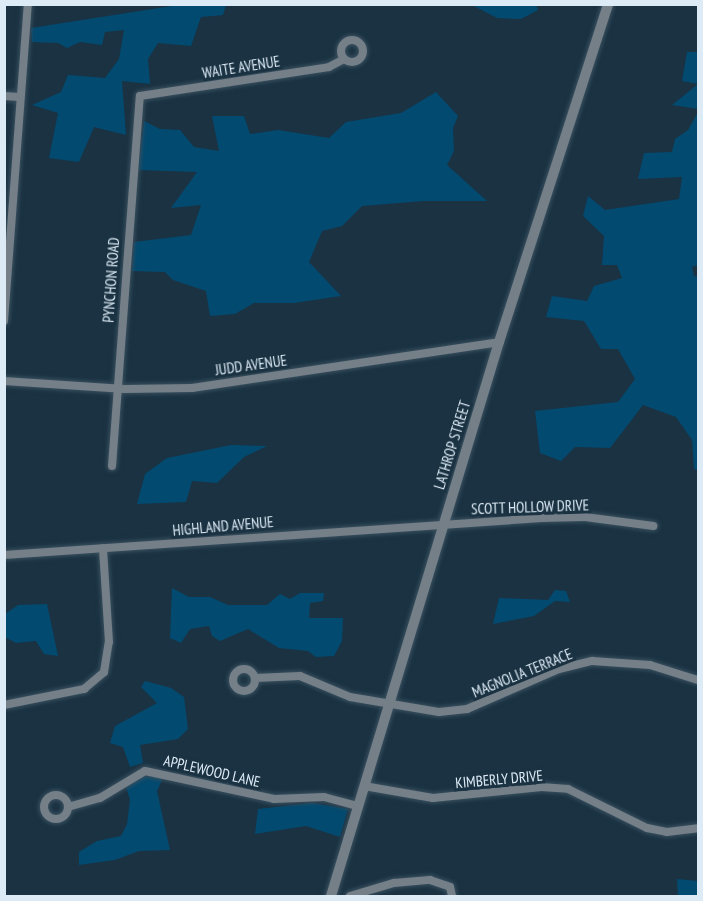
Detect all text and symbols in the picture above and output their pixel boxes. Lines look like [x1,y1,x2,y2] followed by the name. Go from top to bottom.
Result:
[201,52,281,82] street label: WAITE AVENUE
[99,237,123,323] street label: PYNCHON ROAD
[214,351,288,379] street label: JUDD AVENUE
[430,398,474,492] street label: LATHROP STREET
[470,496,590,518] street label: SCOTT HOLLOW DRIVE
[172,513,274,539] street label: HIGHLAND AVENUE
[469,645,575,701] street label: MAGNOLIA TERRACE
[162,751,262,791] street label: APPLEWOOD LANE
[454,766,544,792] street label: KIMBERLY DRIVE

